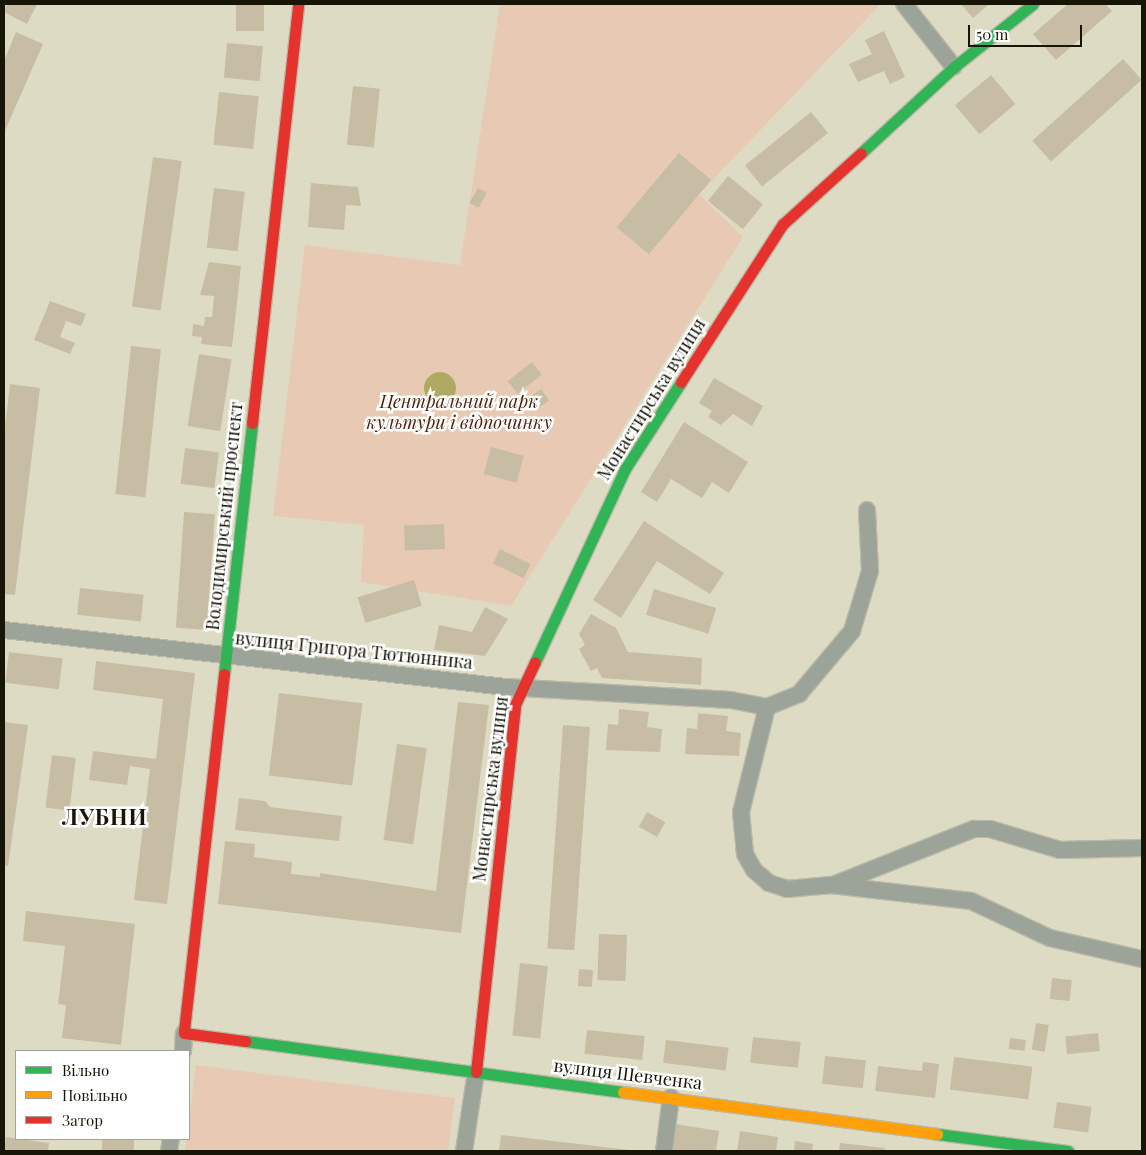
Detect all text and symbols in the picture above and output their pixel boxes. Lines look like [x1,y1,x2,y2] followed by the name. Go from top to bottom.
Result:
[971,15,1085,47] scale bar
[976,24,1008,44] text: 50 m
[592,314,710,484] street label: Монастирська вулиця
[366,391,552,434] park label: Центральний парк культури і відпочинку
[201,401,247,631] street label: Володимирський проспект
[234,627,474,673] street label: вулиця Григора Тютюнника
[468,695,512,883] street label: Монастирська вулиця
[62,804,148,830] district label: ЛУБНИ
[15,1050,190,1140] legend
[553,1054,703,1094] street label: вулиця Шевченка
[62,1060,109,1080] text: Вільно
[62,1085,128,1105] text: Повільно
[62,1110,103,1130] text: Затор

